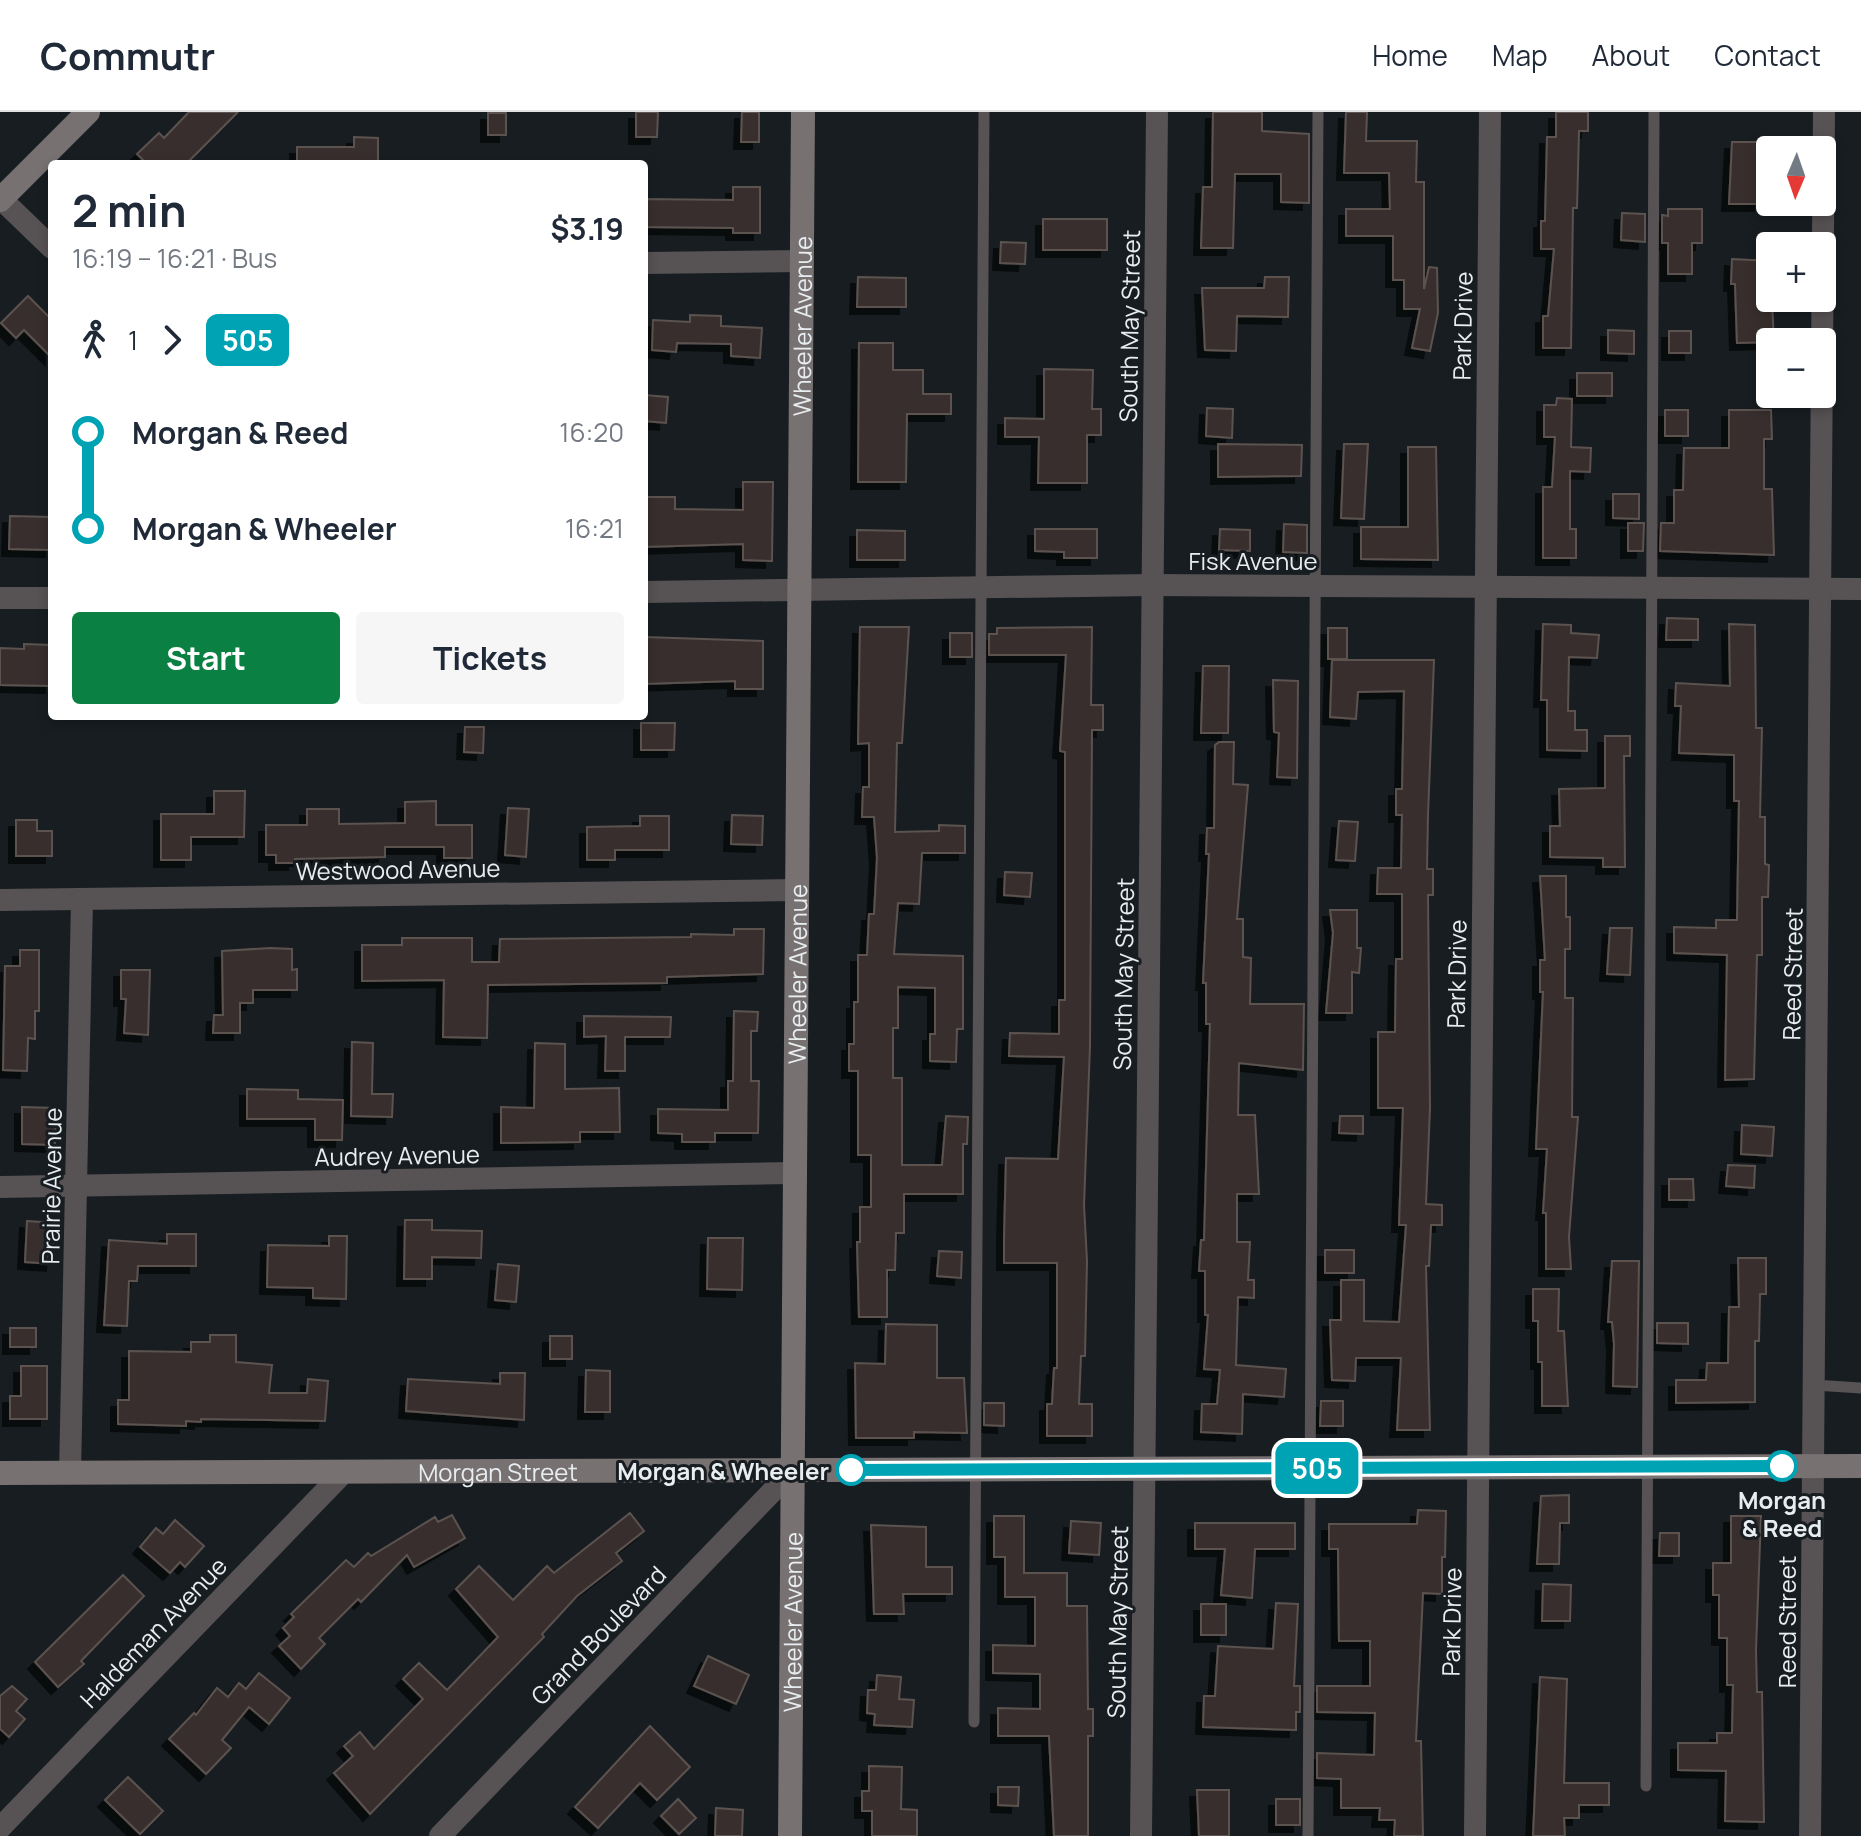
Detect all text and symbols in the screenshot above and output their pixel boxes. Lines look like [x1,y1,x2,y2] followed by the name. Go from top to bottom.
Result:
[40,29,215,81] text: Commutr
[1372,36,1448,74] text: Home
[1492,36,1548,74] text: Map
[1592,36,1670,74] text: About
[1714,36,1821,74] text: Contact
[1756,136,1836,216] north arrow
[1756,136,1836,408] map controls
[72,180,186,240] text: 2 min
[550,208,624,249] text: $3.19
[1111,229,1147,423] street label: South May Street
[1756,232,1836,312] button: +
[784,236,819,416] street label: Wheeler Avenue
[72,240,277,276] text: 16:19 – 16:21 · Bus
[1445,271,1479,381] street label: Park Drive
[72,318,116,362] icon: walk
[150,318,194,362] icon: forward
[222,321,273,359] text: 505
[128,322,138,358] text: 1
[1756,328,1836,408] button: −
[132,412,349,453] text: Morgan & Reed
[559,414,624,450] text: 16:20
[132,508,397,549] text: Morgan & Wheeler
[565,510,624,546] text: 16:21
[1188,544,1318,577] street label: Fisk Avenue
[72,612,340,704] button: Start
[356,612,624,704] button: Tickets
[295,851,501,887] street label: Westwood Avenue
[1105,877,1141,1071] street label: South May Street
[779,884,814,1064] street label: Wheeler Avenue
[1774,907,1810,1041] street label: Reed Street
[1439,919,1473,1029] street label: Park Drive
[33,1107,69,1265] street label: Prairie Avenue
[314,1137,480,1173] street label: Audrey Avenue
[1271,1442,1363,1494] line badge: 505
[1291,1449,1343,1487] text: 505
[1767,1451,1797,1481] marker: Morgan & Reed
[418,1454,578,1488] street label: Morgan Street
[617,1454,829,1487] place label: Morgan & Wheeler
[836,1455,866,1485] marker: Morgan & Wheeler
[1738,1483,1826,1544] place label: Morgan & Reed
[1099,1525,1135,1719] street label: South May Street
[774,1532,809,1712] street label: Wheeler Avenue
[72,1549,234,1715] street label: Haldeman Avenue
[1770,1556,1803,1688] street label: Reed Street
[523,1558,673,1712] street label: Grand Boulevard
[1434,1567,1468,1677] street label: Park Drive

